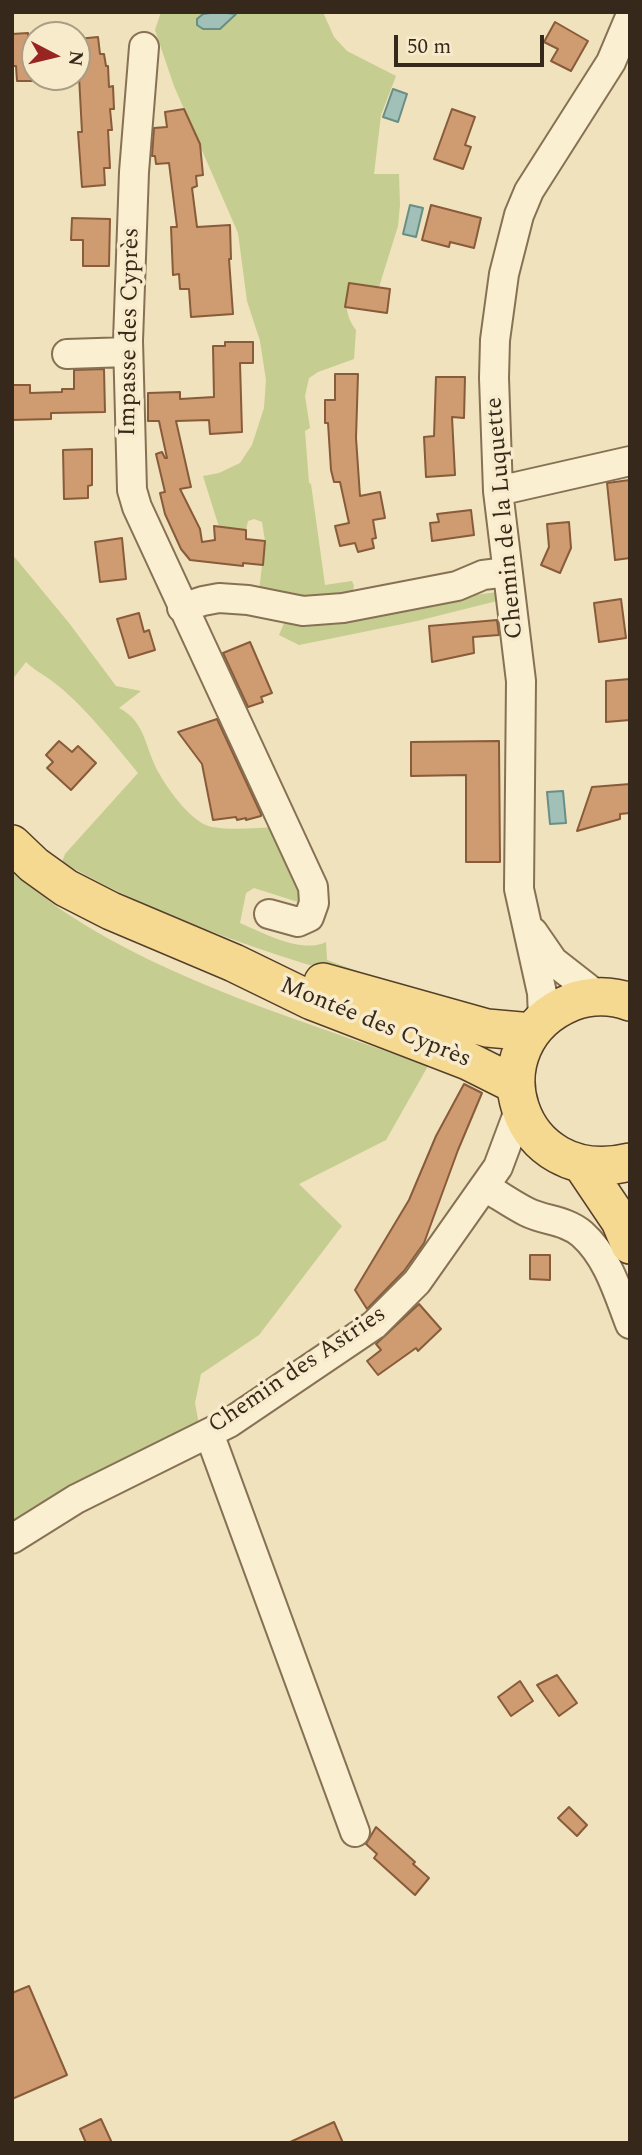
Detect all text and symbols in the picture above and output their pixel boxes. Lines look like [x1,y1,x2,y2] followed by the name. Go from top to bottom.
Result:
[21,21,91,91] north arrow
[397,21,548,65] scale bar
[407,31,451,63] text: 50 m
[60,49,91,68] text: N
[115,227,147,437] street label: Impasse des Cyprès
[481,396,531,640] street label: Chemin de la Luquette
[275,973,475,1075] street label: Montée des Cyprès
[204,1301,392,1441] street label: Chemin des Astries

